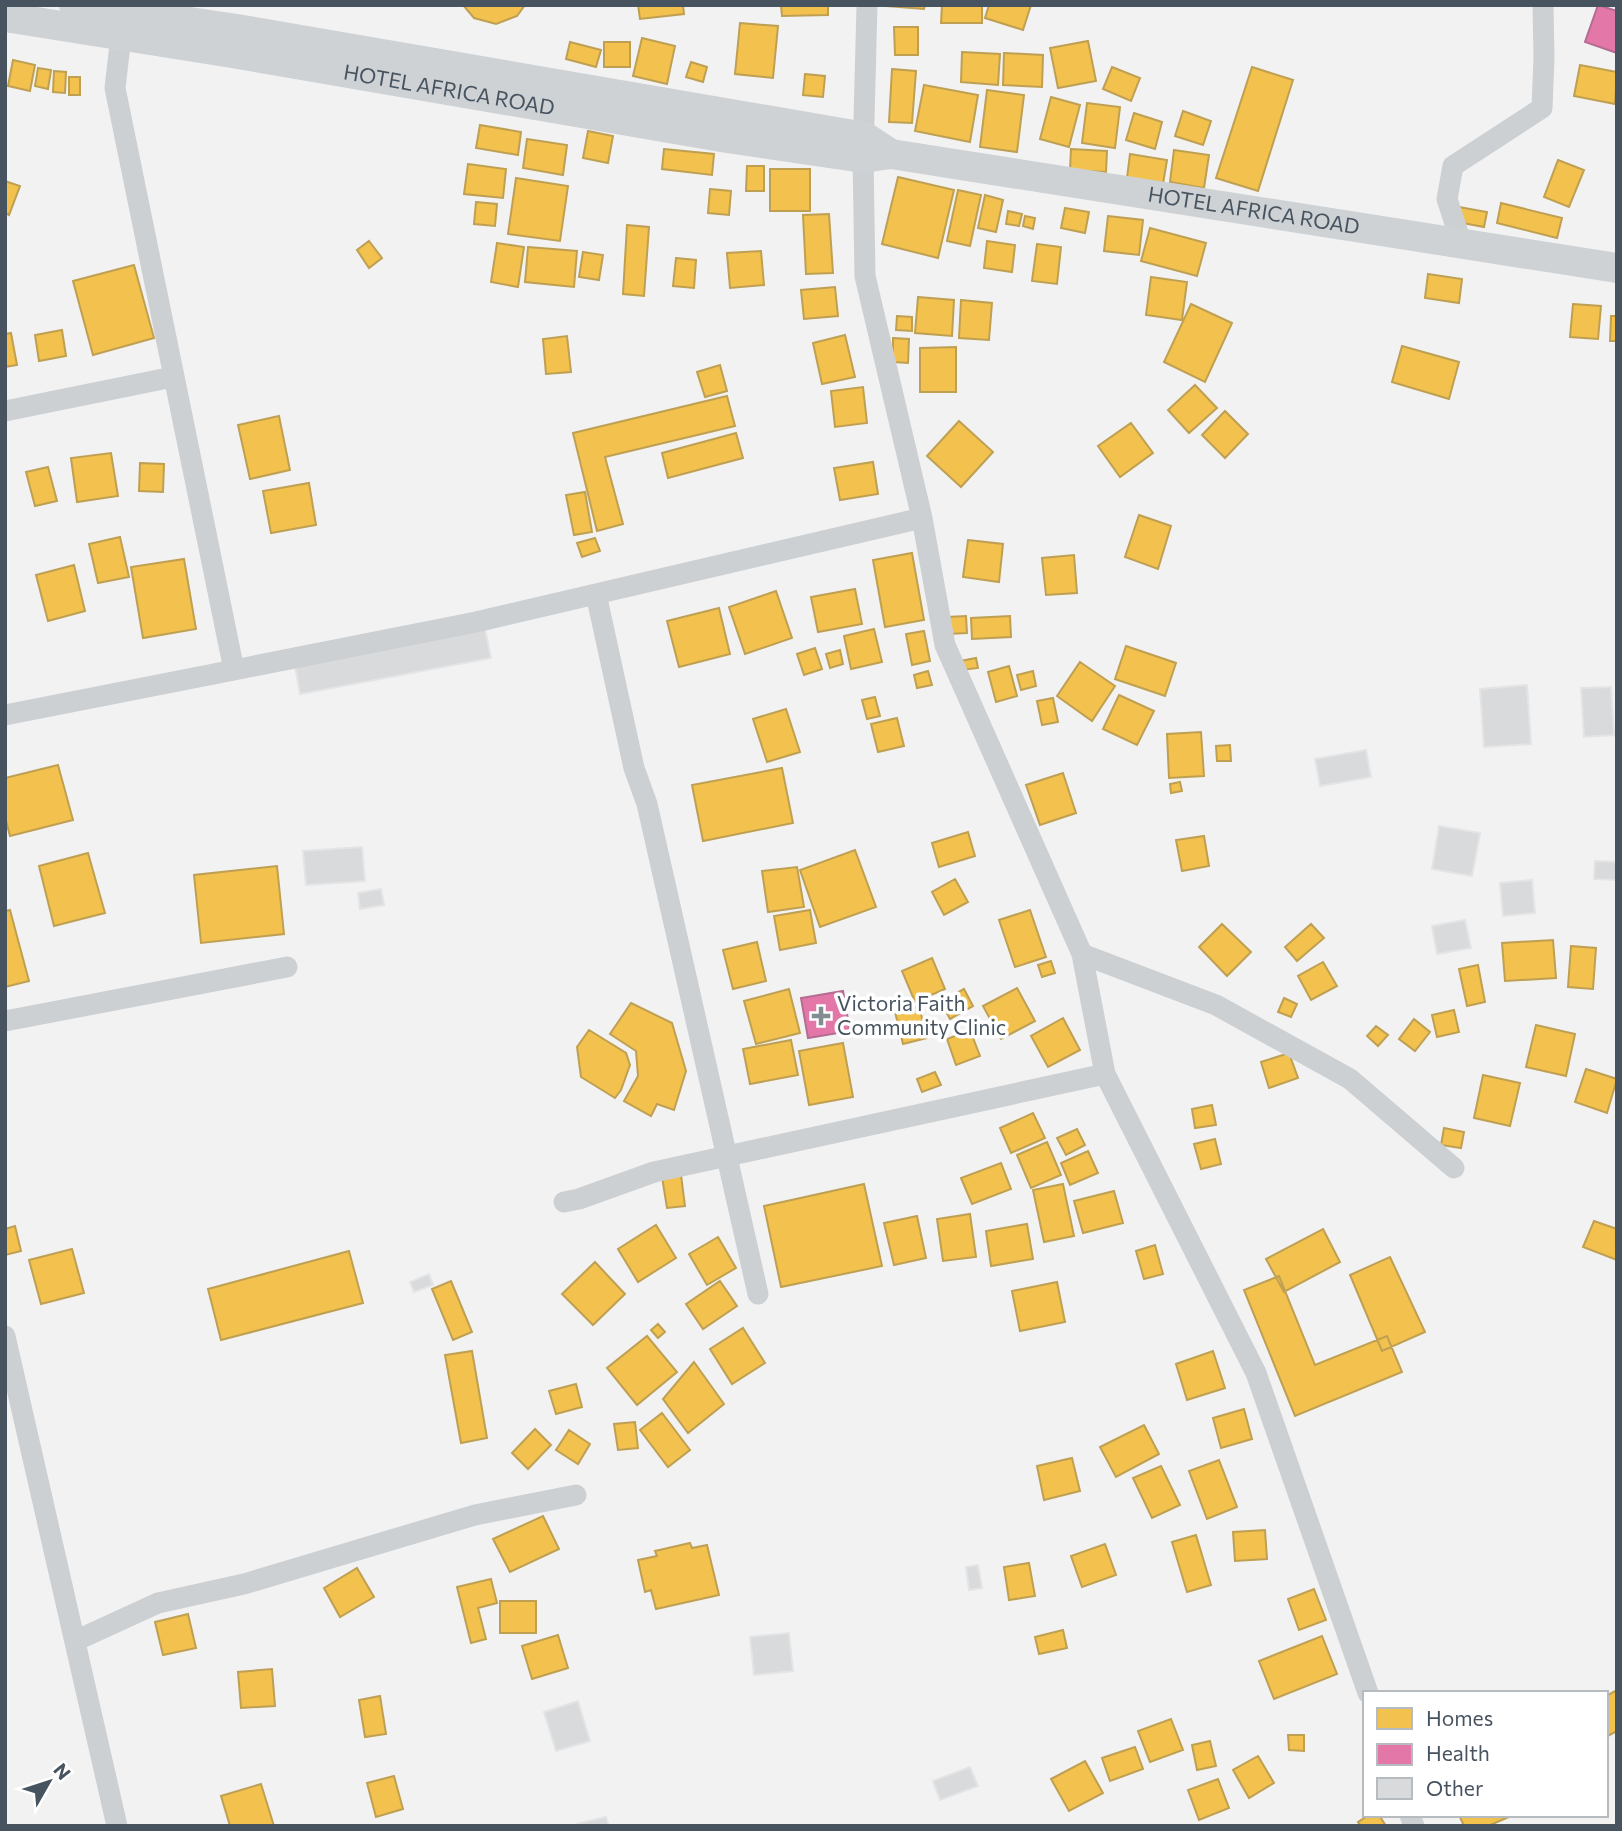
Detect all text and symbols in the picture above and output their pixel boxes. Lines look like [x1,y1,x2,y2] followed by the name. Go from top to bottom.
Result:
[342,58,557,119] street label: HOTEL AFRICA ROAD
[1146,181,1362,238] street label: HOTEL AFRICA ROAD
[837,990,1006,1039] place label: Victoria Faith Community Clinic
[811,1006,831,1026] marker: Victoria Faith Community Clinic
[1363,1691,1608,1817] legend
[1426,1705,1493,1730] text: Homes
[1426,1740,1490,1765] text: Health
[14,1747,84,1817] north arrow
[49,1758,76,1784] text: N
[1426,1775,1483,1800] text: Other

